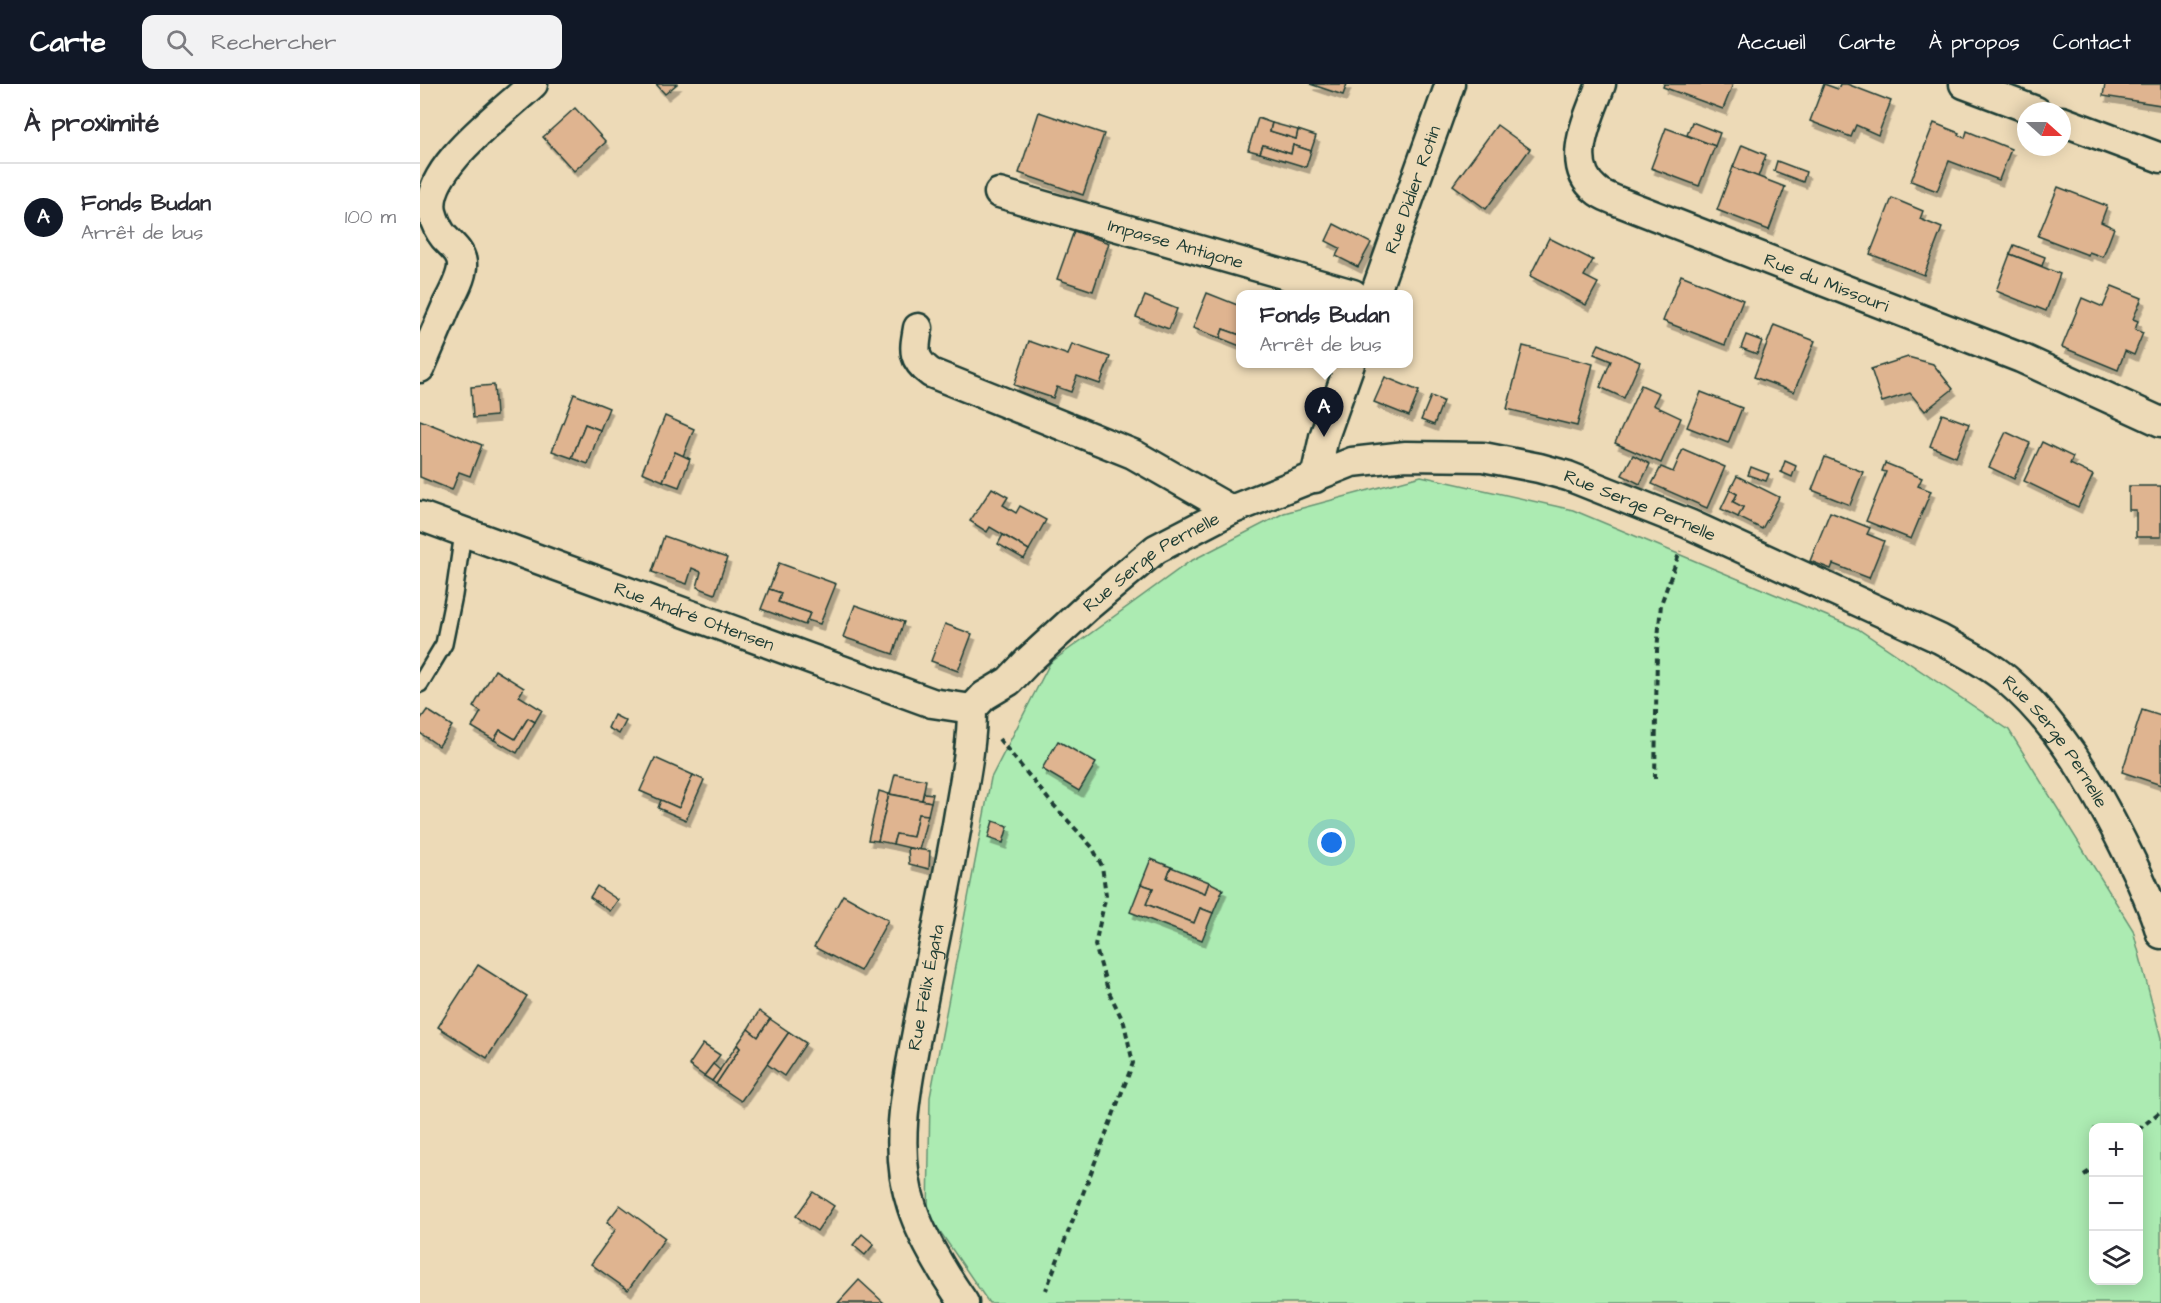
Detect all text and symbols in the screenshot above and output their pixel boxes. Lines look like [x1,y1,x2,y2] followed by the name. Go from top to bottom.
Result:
[142,15,562,69] search box
[30,23,106,62] text: Carte
[163,26,196,59] icon: search
[211,27,336,58] text: Rechercher
[1737,28,1806,57] text: Accueil
[1839,28,1896,57] text: Carte
[1929,28,2020,57] text: À propos
[2053,28,2131,57] text: Contact
[2017,102,2071,156] north arrow
[24,105,159,141] text: À proximité
[1378,122,1447,257] street label: Rue Didier Rotin
[81,188,211,219] text: Fonds Budan
[37,203,50,231] text: A
[345,203,396,231] text: 100 m
[1105,212,1247,275] street label: Impasse Antigone
[81,219,203,247] text: Arrêt de bus
[1761,247,1893,318] street label: Rue du Missouri
[1236,290,1413,368] popup
[1259,300,1390,331] text: Fonds Budan
[1259,331,1382,359] text: Arrêt de bus
[1304,388,1344,437] pin: A
[1560,463,1720,547] street label: Rue Serge Pernelle
[1077,506,1224,618] street label: Rue Serge Pernelle
[611,575,778,657] street label: Rue André Ottensen
[1997,669,2114,812] street label: Rue Serge Pernelle
[1317,828,1346,857] your location
[901,922,950,1053] street label: Rue Félix Égata
[2089,1123,2143,1285] map controls
[2089,1123,2143,1177] button: +
[2089,1177,2143,1231] button: −
[2089,1231,2143,1285] button: layers

